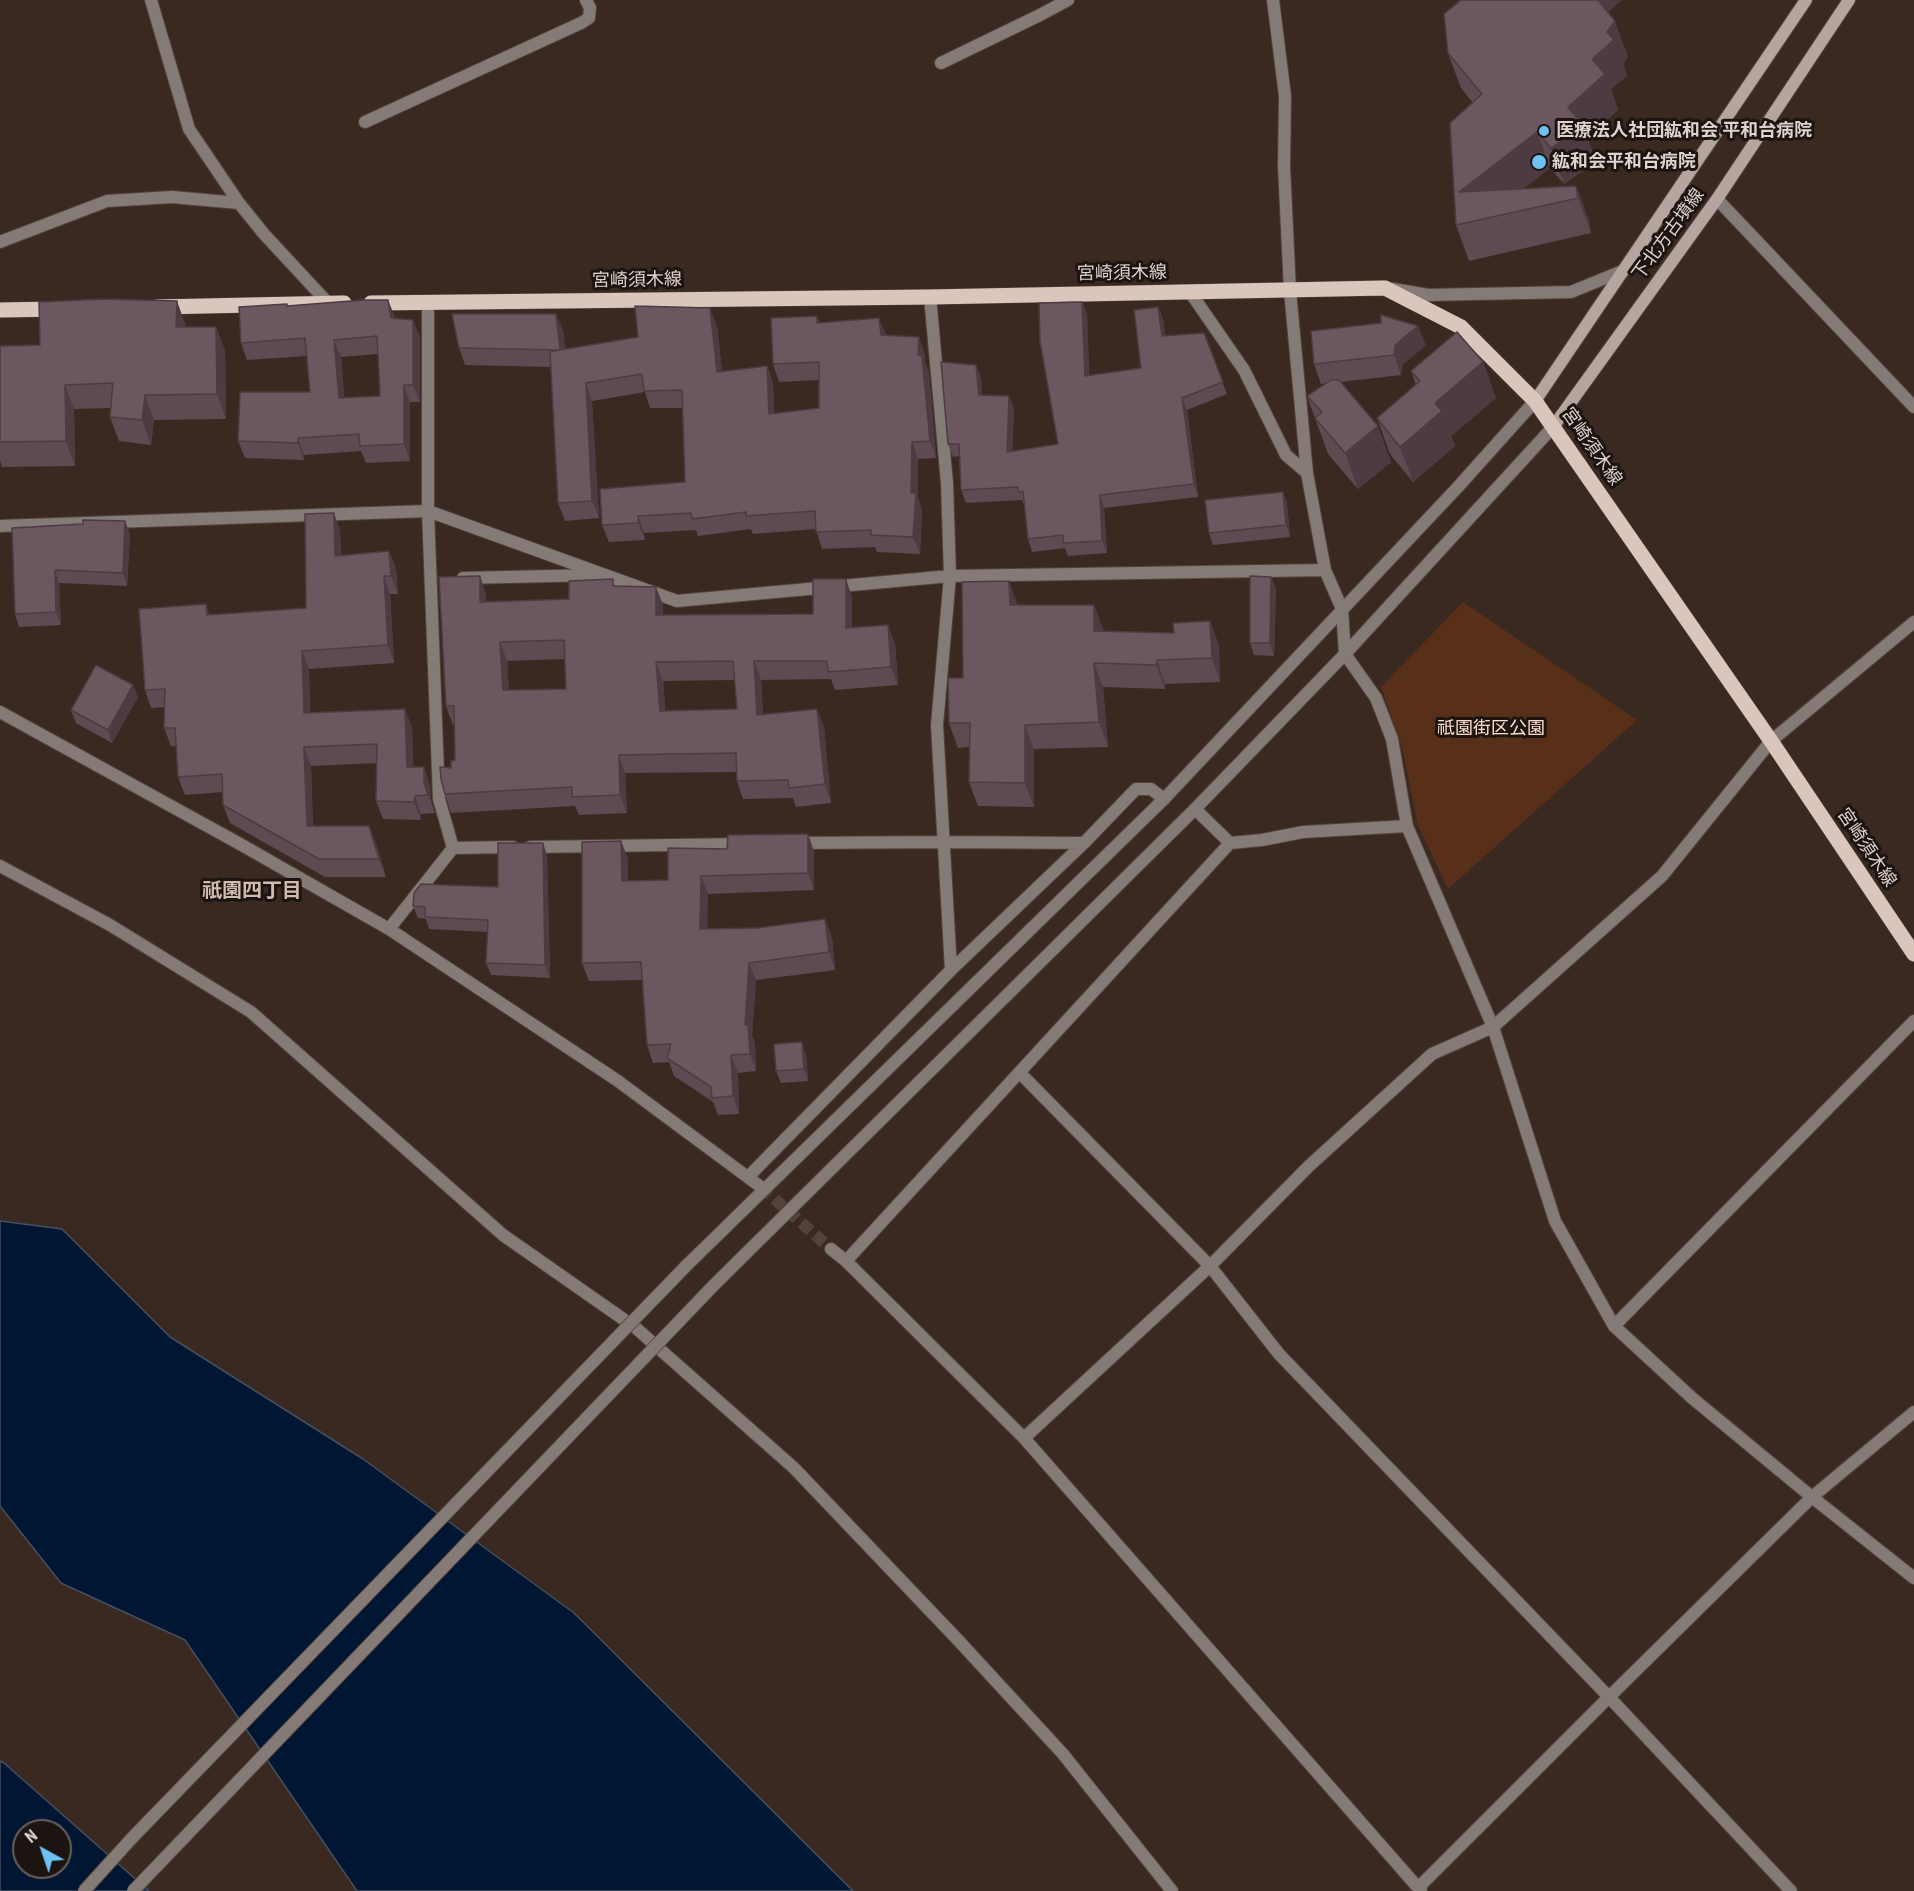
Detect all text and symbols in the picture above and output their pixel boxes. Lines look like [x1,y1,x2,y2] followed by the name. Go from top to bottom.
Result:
[1556,120,1812,142] place label: 医療法人社団紘和会 平和台病院
[1537,124,1551,138] marker: 医療法人社団紘和会 平和台病院
[1552,151,1696,173] place label: 紘和会平和台病院
[1530,153,1548,171] marker: 紘和会平和台病院
[1629,185,1709,285] street label: 下北方古墳線
[1077,262,1167,286] street label: 宮崎須木線
[592,269,682,293] street label: 宮崎須木線
[1556,404,1626,490] street label: 宮崎須木線
[1437,718,1545,740] park label: 祇園街区公園
[1832,805,1900,891] street label: 宮崎須木線
[202,880,302,904] district label: 祇園四丁目
[12,1819,72,1879] north arrow
[22,1826,41,1847] text: N

